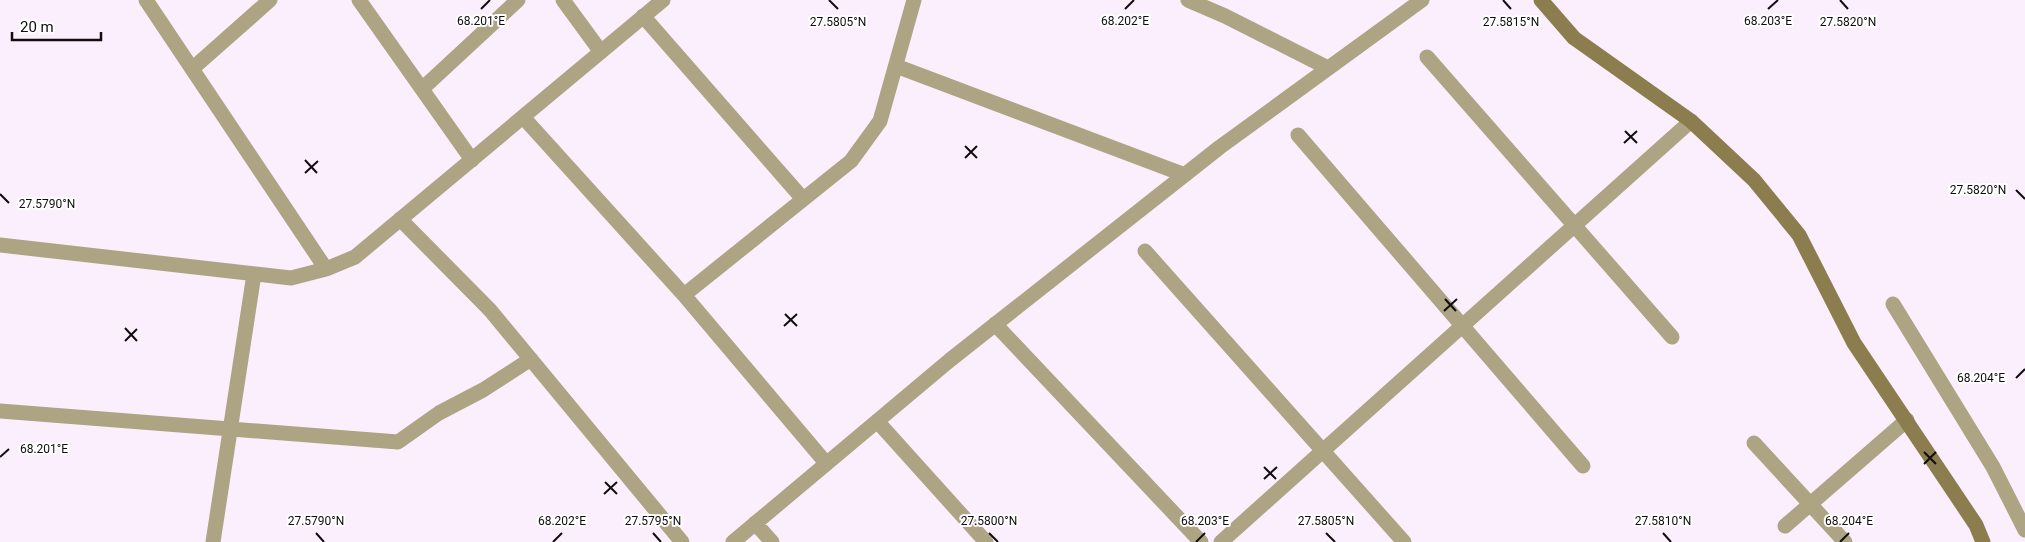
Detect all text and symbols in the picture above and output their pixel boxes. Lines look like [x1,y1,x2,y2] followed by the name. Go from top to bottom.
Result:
[12,10,101,42] scale bar
[457,14,505,28] text: 68.201°E
[1101,14,1149,28] text: 68.202°E
[1744,14,1792,28] text: 68.203°E
[810,15,866,29] text: 27.5805°N
[1483,15,1539,29] text: 27.5815°N
[1820,15,1876,29] text: 27.5820°N
[20,18,54,36] text: 20 m
[1950,183,2006,197] text: 27.5820°N
[19,197,75,211] text: 27.5790°N
[1957,371,2005,385] text: 68.204°E
[20,442,68,456] text: 68.201°E
[288,514,344,528] text: 27.5790°N
[538,514,586,528] text: 68.202°E
[625,514,681,528] text: 27.5795°N
[961,514,1017,528] text: 27.5800°N
[1181,514,1229,528] text: 68.203°E
[1298,514,1354,528] text: 27.5805°N
[1635,514,1691,528] text: 27.5810°N
[1825,514,1873,528] text: 68.204°E

